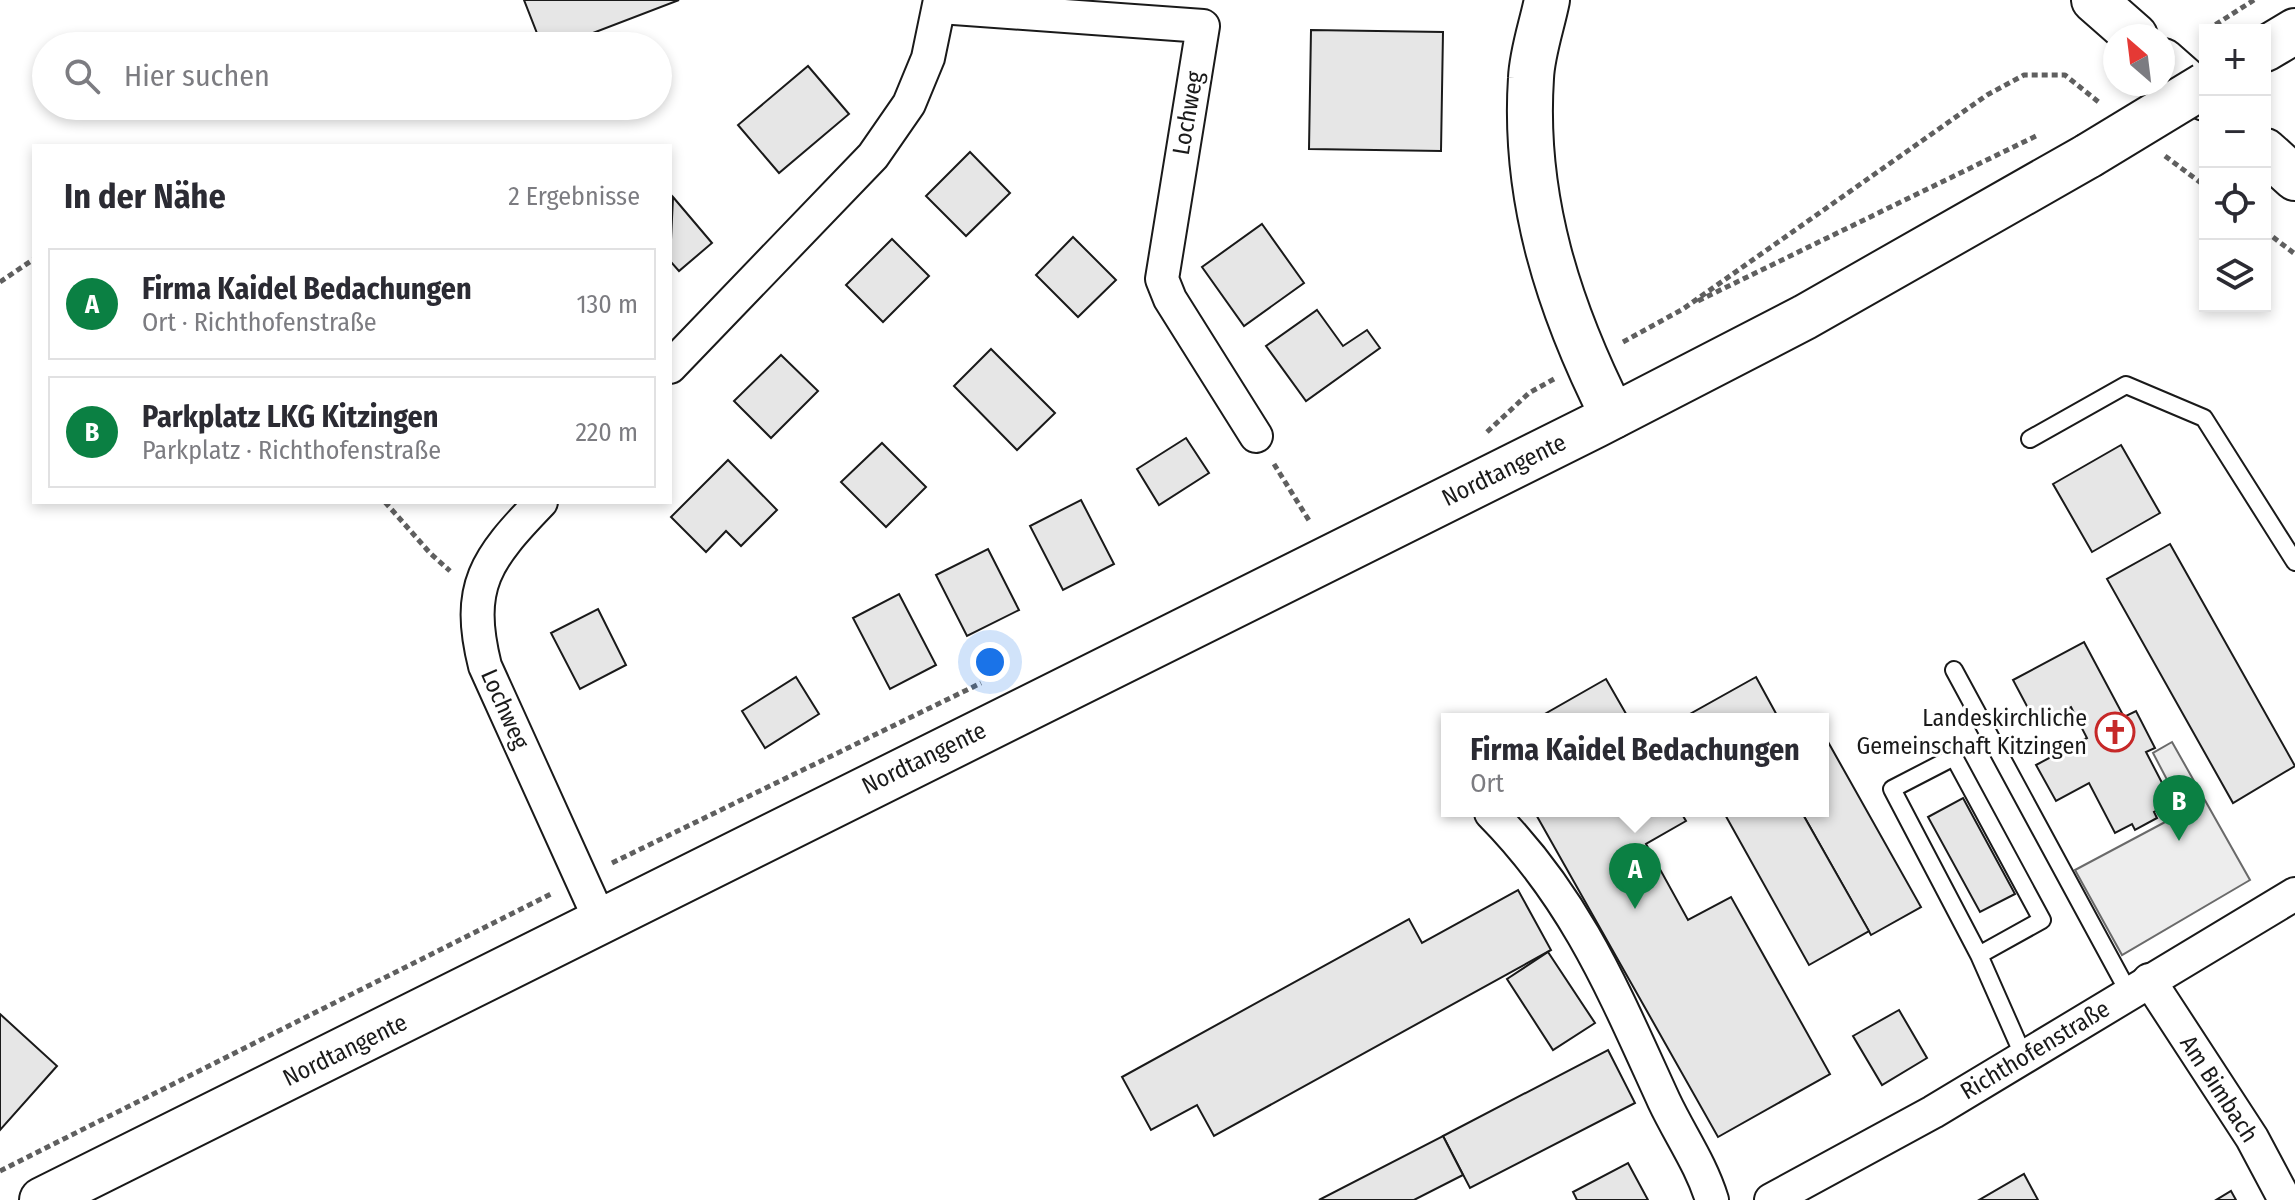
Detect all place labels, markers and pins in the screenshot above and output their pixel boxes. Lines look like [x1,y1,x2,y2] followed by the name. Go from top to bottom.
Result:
[1856,704,2087,760] place label: Landeskirchliche Gemeinschaft Kitzingen
[2094,711,2136,753] church icon: Landeskirchliche Gemeinschaft Kitzingen
[2153,775,2205,841] pin: B
[1609,843,1661,909] pin: A

